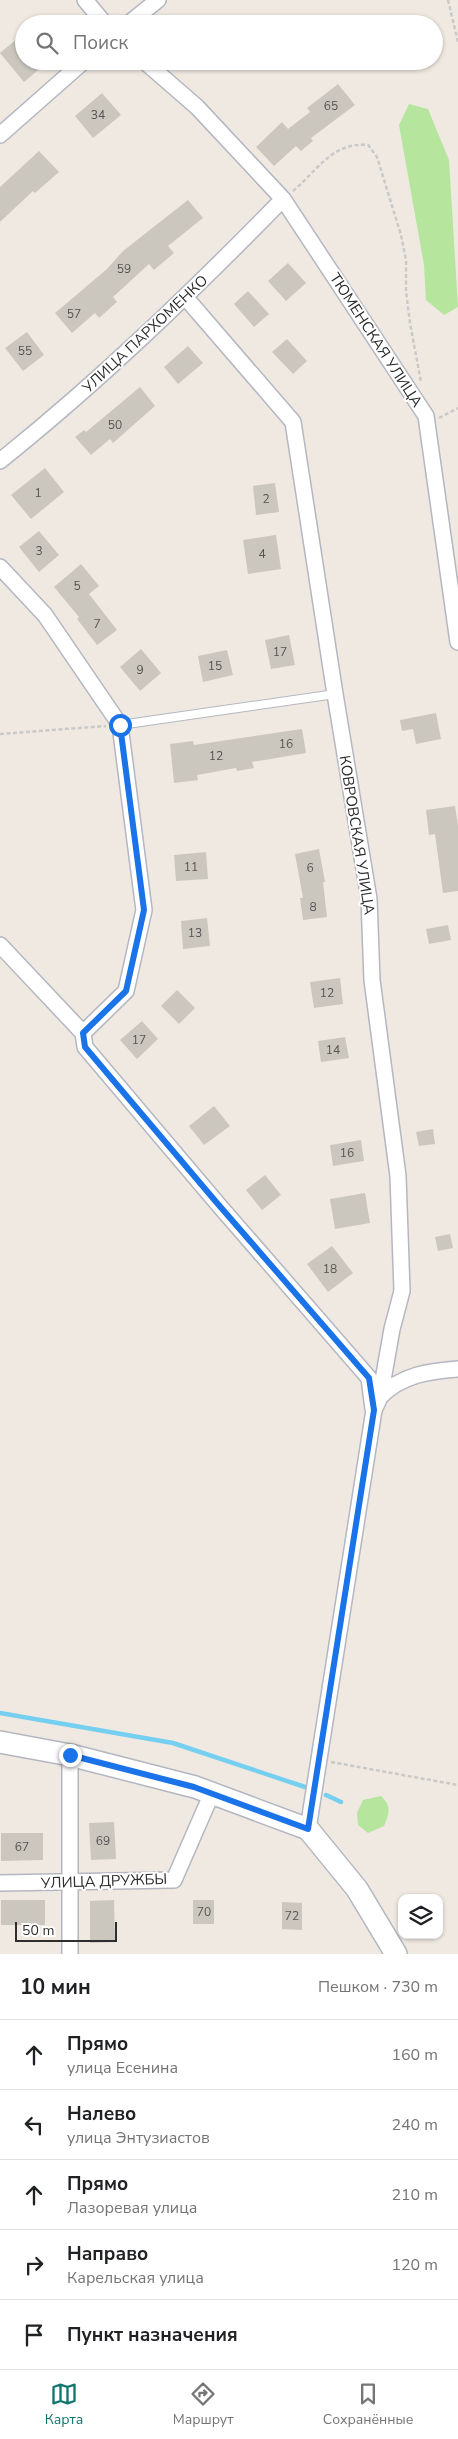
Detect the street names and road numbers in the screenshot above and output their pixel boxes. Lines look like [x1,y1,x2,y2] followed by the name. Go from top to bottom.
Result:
[325,269,427,411] street label: ТЮМЕНСКАЯ УЛИЦА
[77,271,212,398] street label: УЛИЦА ПАРХОМЕНКО
[335,754,379,916] street label: КОВРОВСКАЯ УЛИЦА
[39,1869,168,1893] street label: УЛИЦА ДРУЖБЫ

